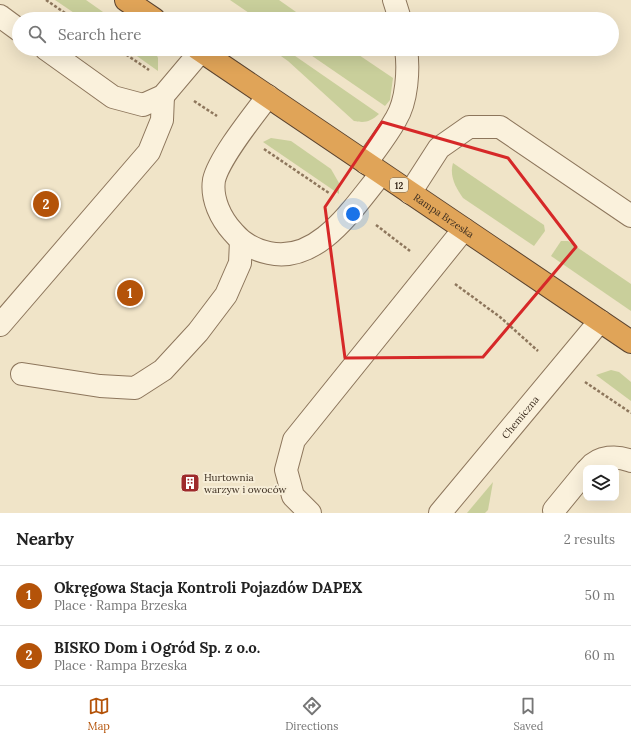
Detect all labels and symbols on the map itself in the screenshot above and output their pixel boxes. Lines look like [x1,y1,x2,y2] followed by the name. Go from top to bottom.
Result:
[390,178,408,192] road number: 12
[33,189,59,219] pin: 2
[411,190,477,241] street label: Rampa Brzeska
[343,204,363,224] your location
[117,278,143,308] pin: 1
[498,393,542,441] street label: Chemiczna
[204,471,286,496] place label: Hurtownia warzyw i owoców
[179,472,201,494] building icon: Hurtownia warzyw i owoców

